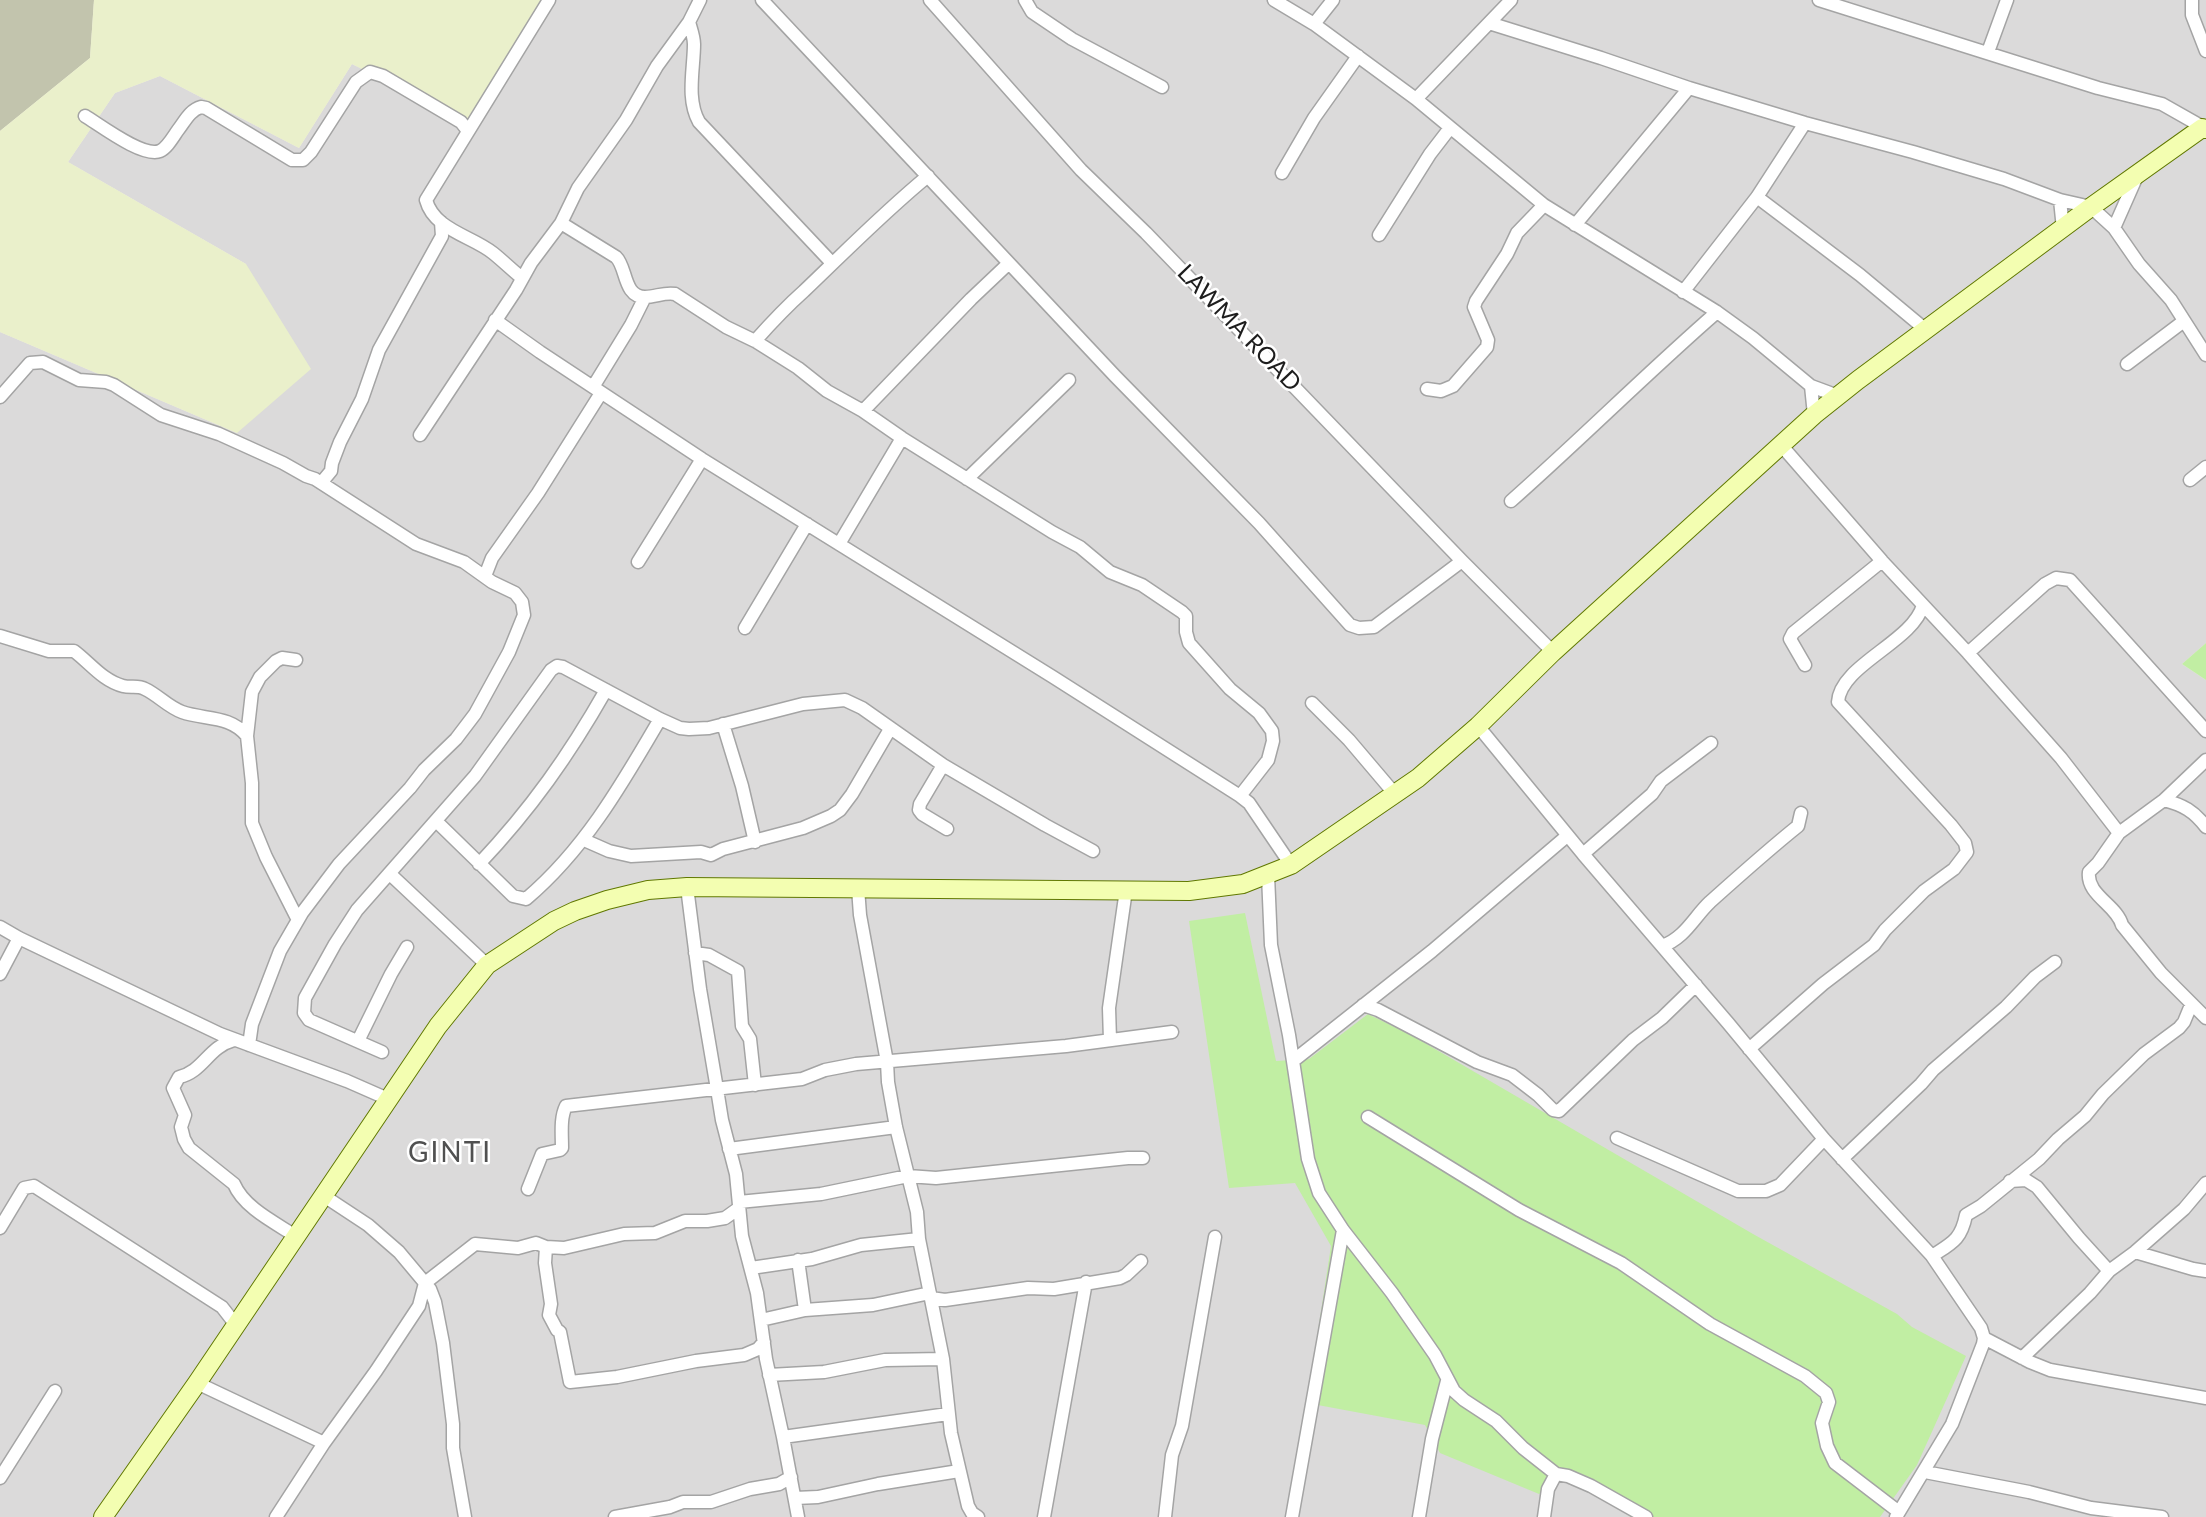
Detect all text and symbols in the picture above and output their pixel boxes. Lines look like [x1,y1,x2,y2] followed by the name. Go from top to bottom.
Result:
[1171,259,1307,397] street label: LAWMA ROAD
[409,1136,491,1170] district label: GINTI

